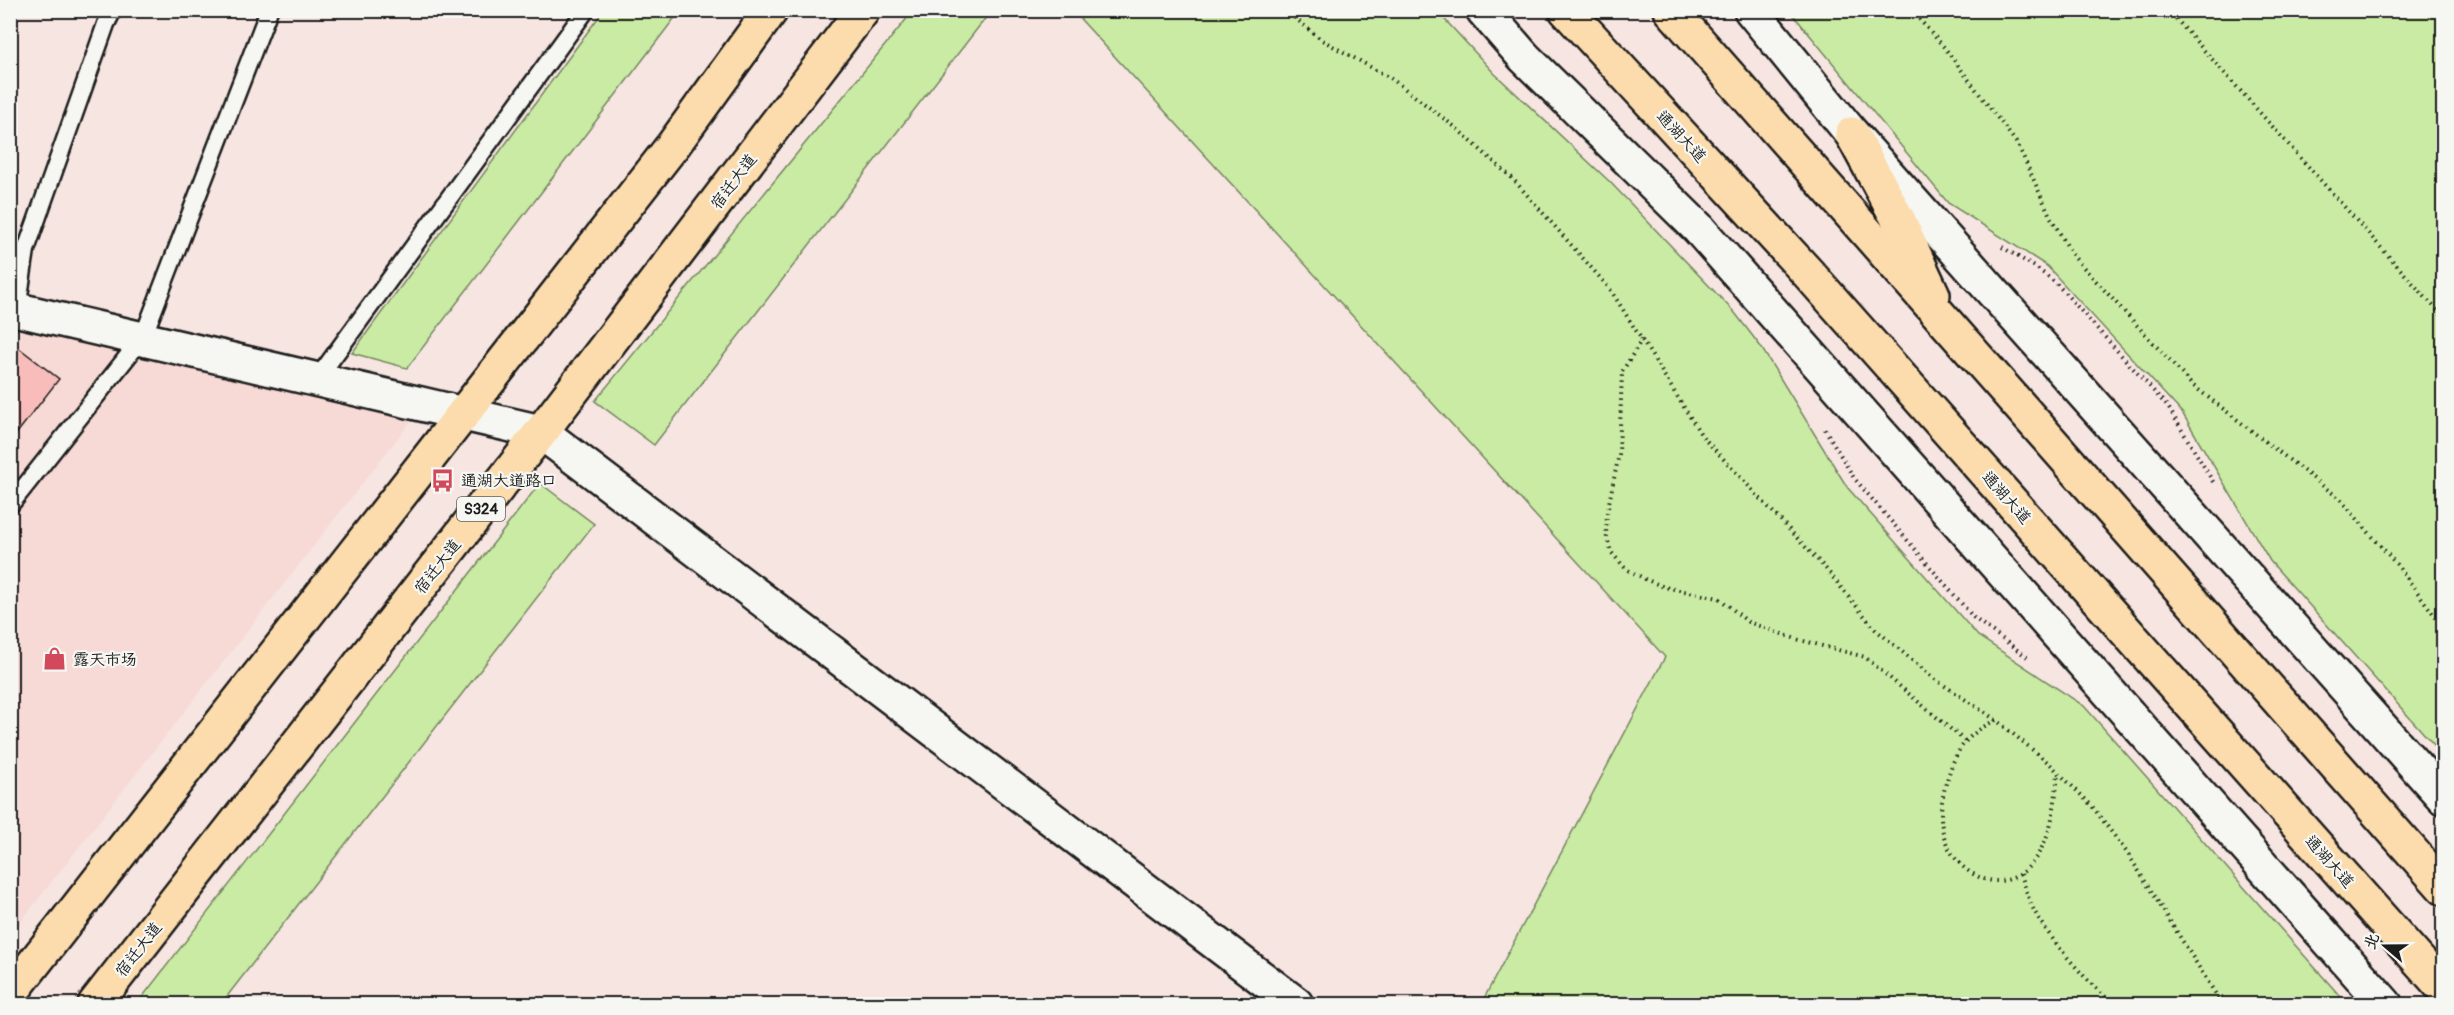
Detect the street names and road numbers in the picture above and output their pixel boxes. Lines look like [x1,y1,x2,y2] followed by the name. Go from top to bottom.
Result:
[1652,106,1710,167] street label: 通湖大道
[707,150,761,213] street label: 宿迁大道
[1977,467,2035,528] street label: 通湖大道
[457,497,505,521] road number: S324
[410,535,465,598] street label: 宿迁大道
[2300,831,2358,892] street label: 通湖大道
[111,918,166,981] street label: 宿迁大道

